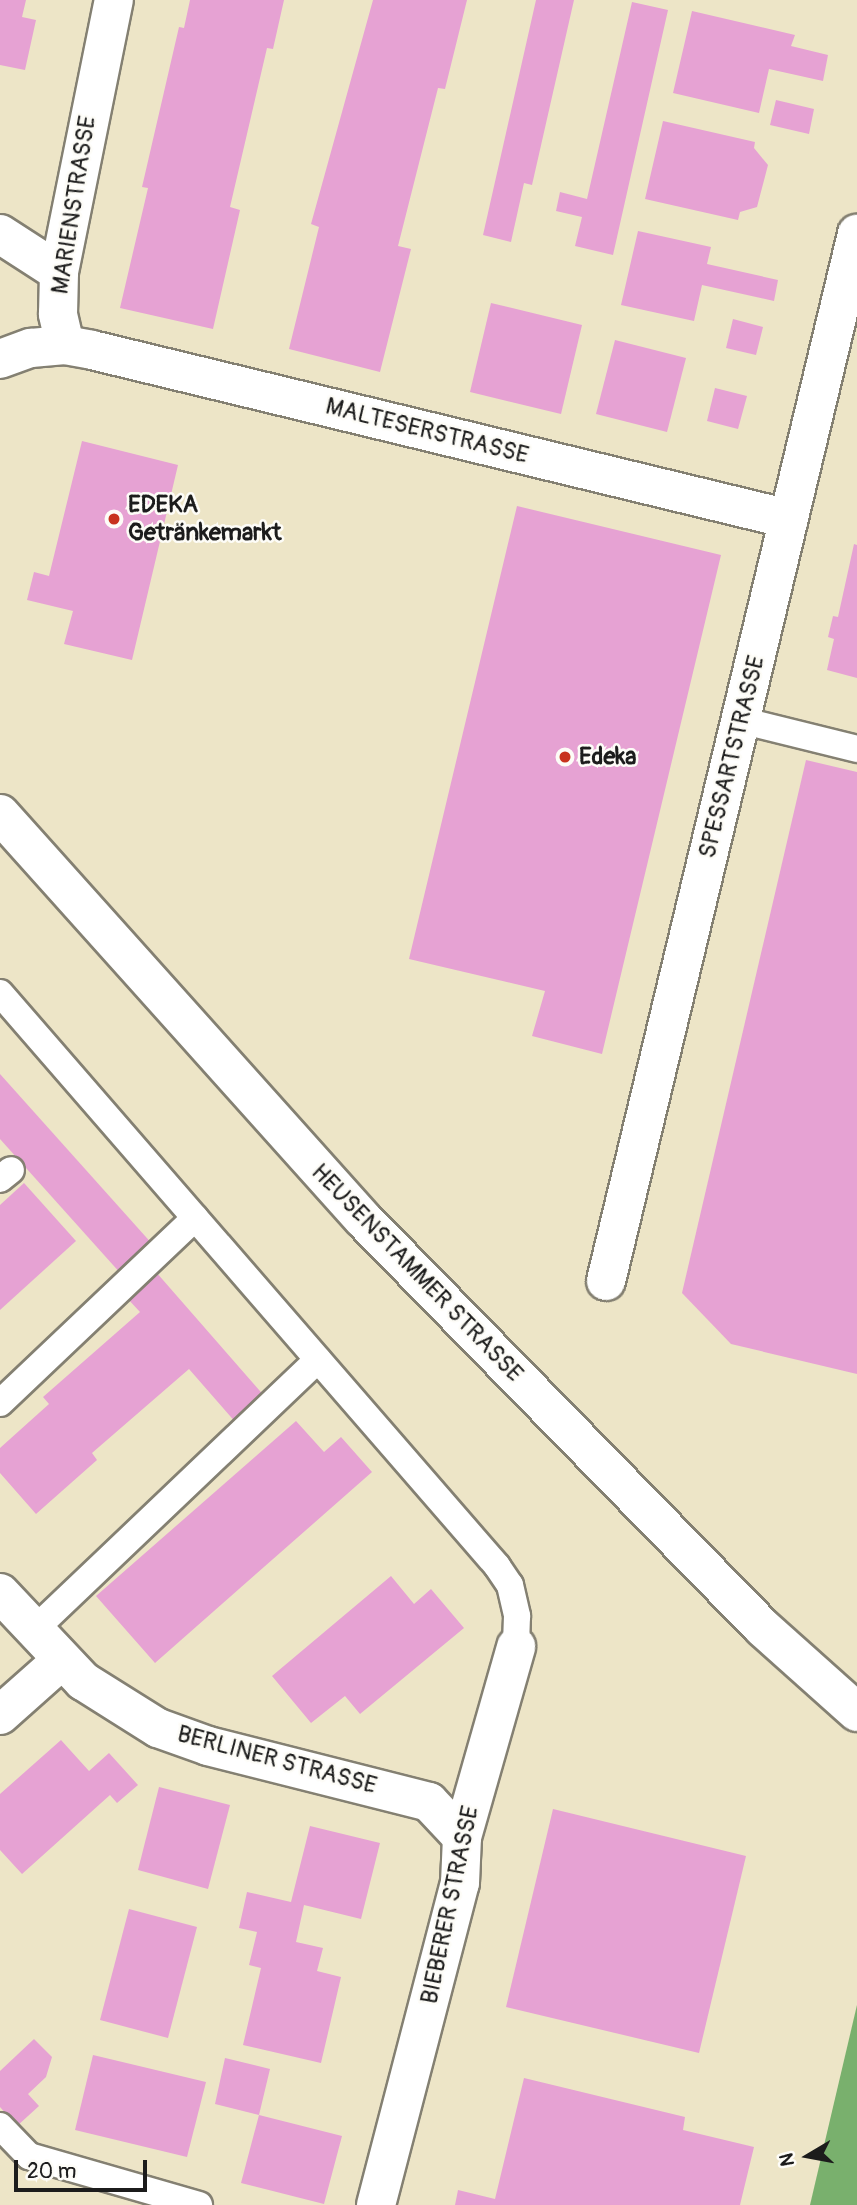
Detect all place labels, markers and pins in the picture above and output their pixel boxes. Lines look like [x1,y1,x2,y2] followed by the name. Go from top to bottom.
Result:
[128,491,281,547] place label: EDEKA Getränkemarkt
[106,511,122,527] marker: EDEKA Getränkemarkt
[579,743,636,771] place label: Edeka
[557,749,573,765] marker: Edeka

